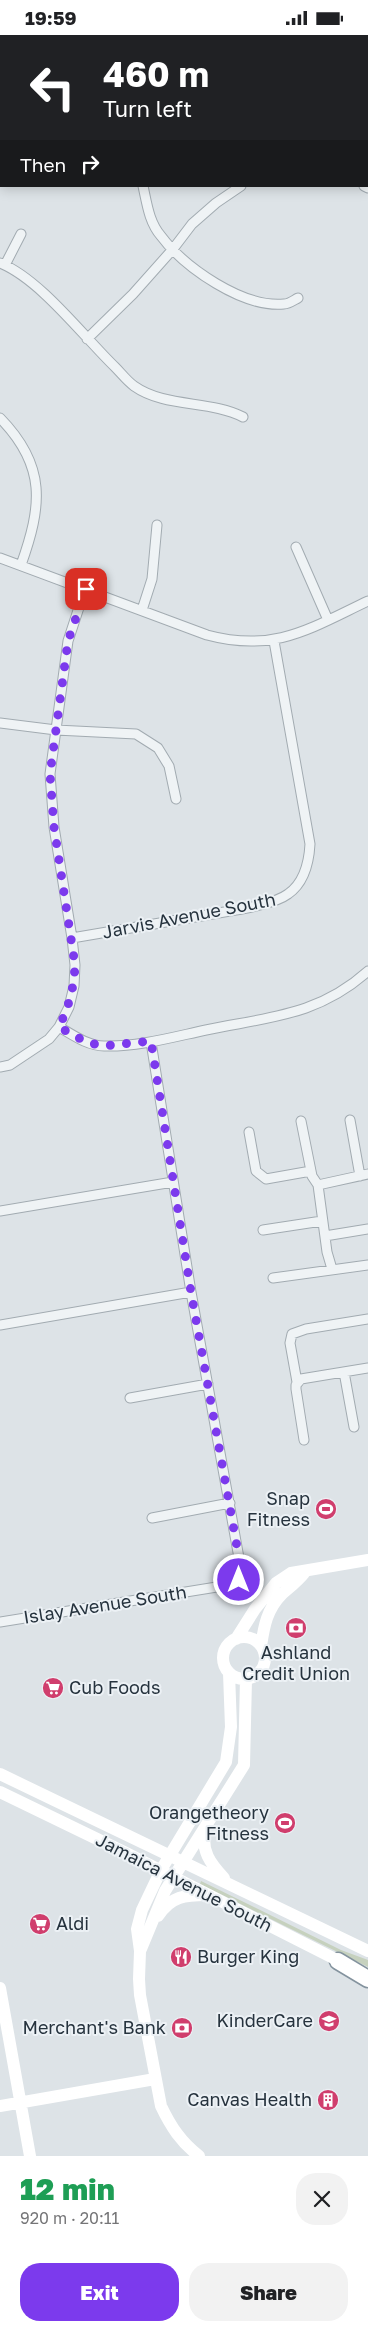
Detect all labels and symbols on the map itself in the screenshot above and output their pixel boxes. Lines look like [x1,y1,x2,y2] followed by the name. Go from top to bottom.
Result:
[65,568,107,610] pin
[100,887,277,943] street label: Jarvis Avenue South
[247,1487,310,1530] place label: Snap Fitness
[314,1497,338,1521] sports icon: Snap Fitness
[212,1553,264,1605] position arrow
[22,1580,188,1628] street label: Islay Avenue South
[284,1616,308,1640] bank icon: Ashland Credit Union
[242,1641,350,1684] place label: Ashland Credit Union
[41,1676,65,1700] supermarket icon: Cub Foods
[69,1676,160,1698] place label: Cub Foods
[149,1801,269,1844] place label: Orangetheory Fitness
[273,1811,297,1835] sports icon: Orangetheory Fitness
[93,1828,276,1936] street label: Jamaica Avenue South
[28,1912,52,1936] supermarket icon: Aldi
[56,1912,89,1934] place label: Aldi
[169,1945,193,1969] restaurant icon: Burger King
[197,1945,299,1967] place label: Burger King
[216,2009,313,2031] place label: KinderCare
[317,2009,341,2033] school or university icon: KinderCare
[22,2016,166,2038] place label: Merchant's Bank
[170,2016,194,2040] bank icon: Merchant's Bank
[187,2088,312,2110] place label: Canvas Health
[316,2088,340,2112] building icon: Canvas Health

